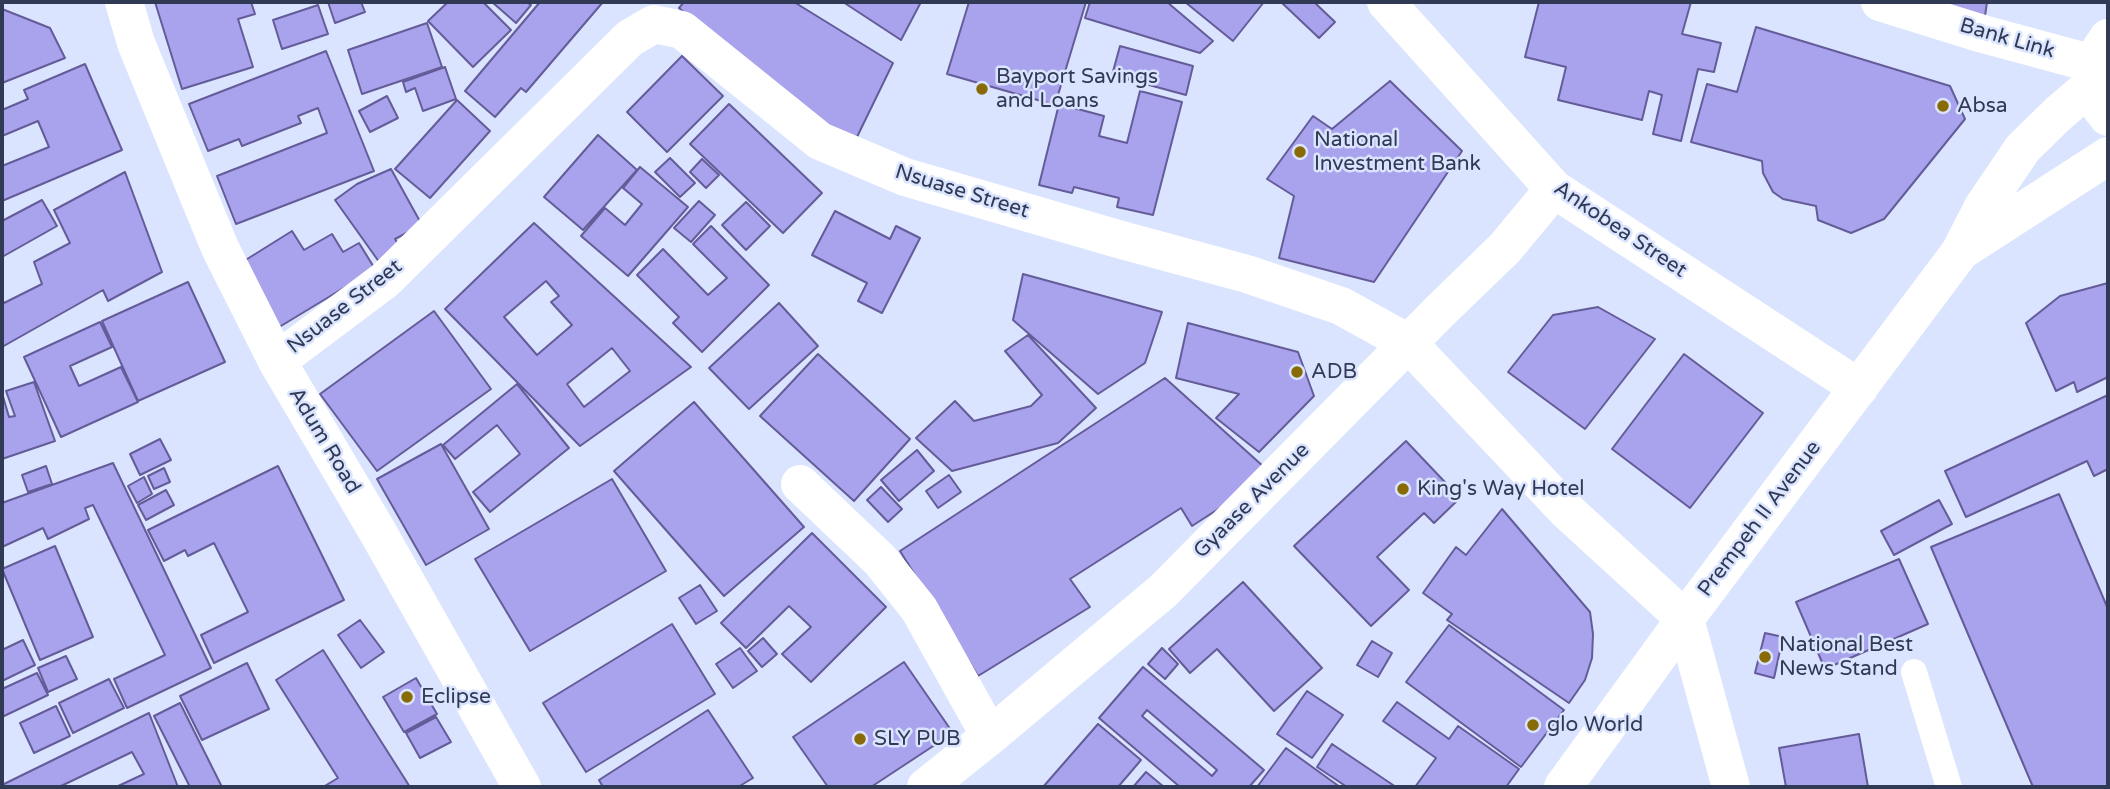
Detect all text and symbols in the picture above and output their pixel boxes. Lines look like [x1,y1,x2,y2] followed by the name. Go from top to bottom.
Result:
[1957,13,2057,65] street label: Bank Link
[996,64,1158,114] place label: Bayport Savings and Loans
[974,81,990,97] marker: Bayport Savings and Loans
[1957,93,2008,119] place label: Absa
[1935,98,1951,114] marker: Absa
[1314,127,1481,177] place label: National Investment Bank
[1292,144,1308,160] marker: National Investment Bank
[892,160,1032,224] street label: Nsuase Street
[1549,176,1691,284] street label: Ankobea Street
[283,254,407,360] street label: Nsuase Street
[1311,359,1357,385] place label: ADB
[1289,364,1305,380] marker: ADB
[283,384,365,498] street label: Adum Road
[1693,436,1827,602] street label: Prempeh II Avenue
[1189,438,1315,564] street label: Gyaase Avenue
[1417,476,1585,502] place label: King's Way Hotel
[1395,481,1411,497] marker: King's Way Hotel
[1779,632,1913,682] place label: National Best News Stand
[1757,649,1773,665] marker: National Best News Stand
[421,684,491,710] place label: Eclipse
[399,689,415,705] marker: Eclipse
[1547,712,1643,738] place label: glo World
[1525,717,1541,733] marker: glo World
[874,726,961,752] place label: SLY PUB
[852,731,868,747] marker: SLY PUB

